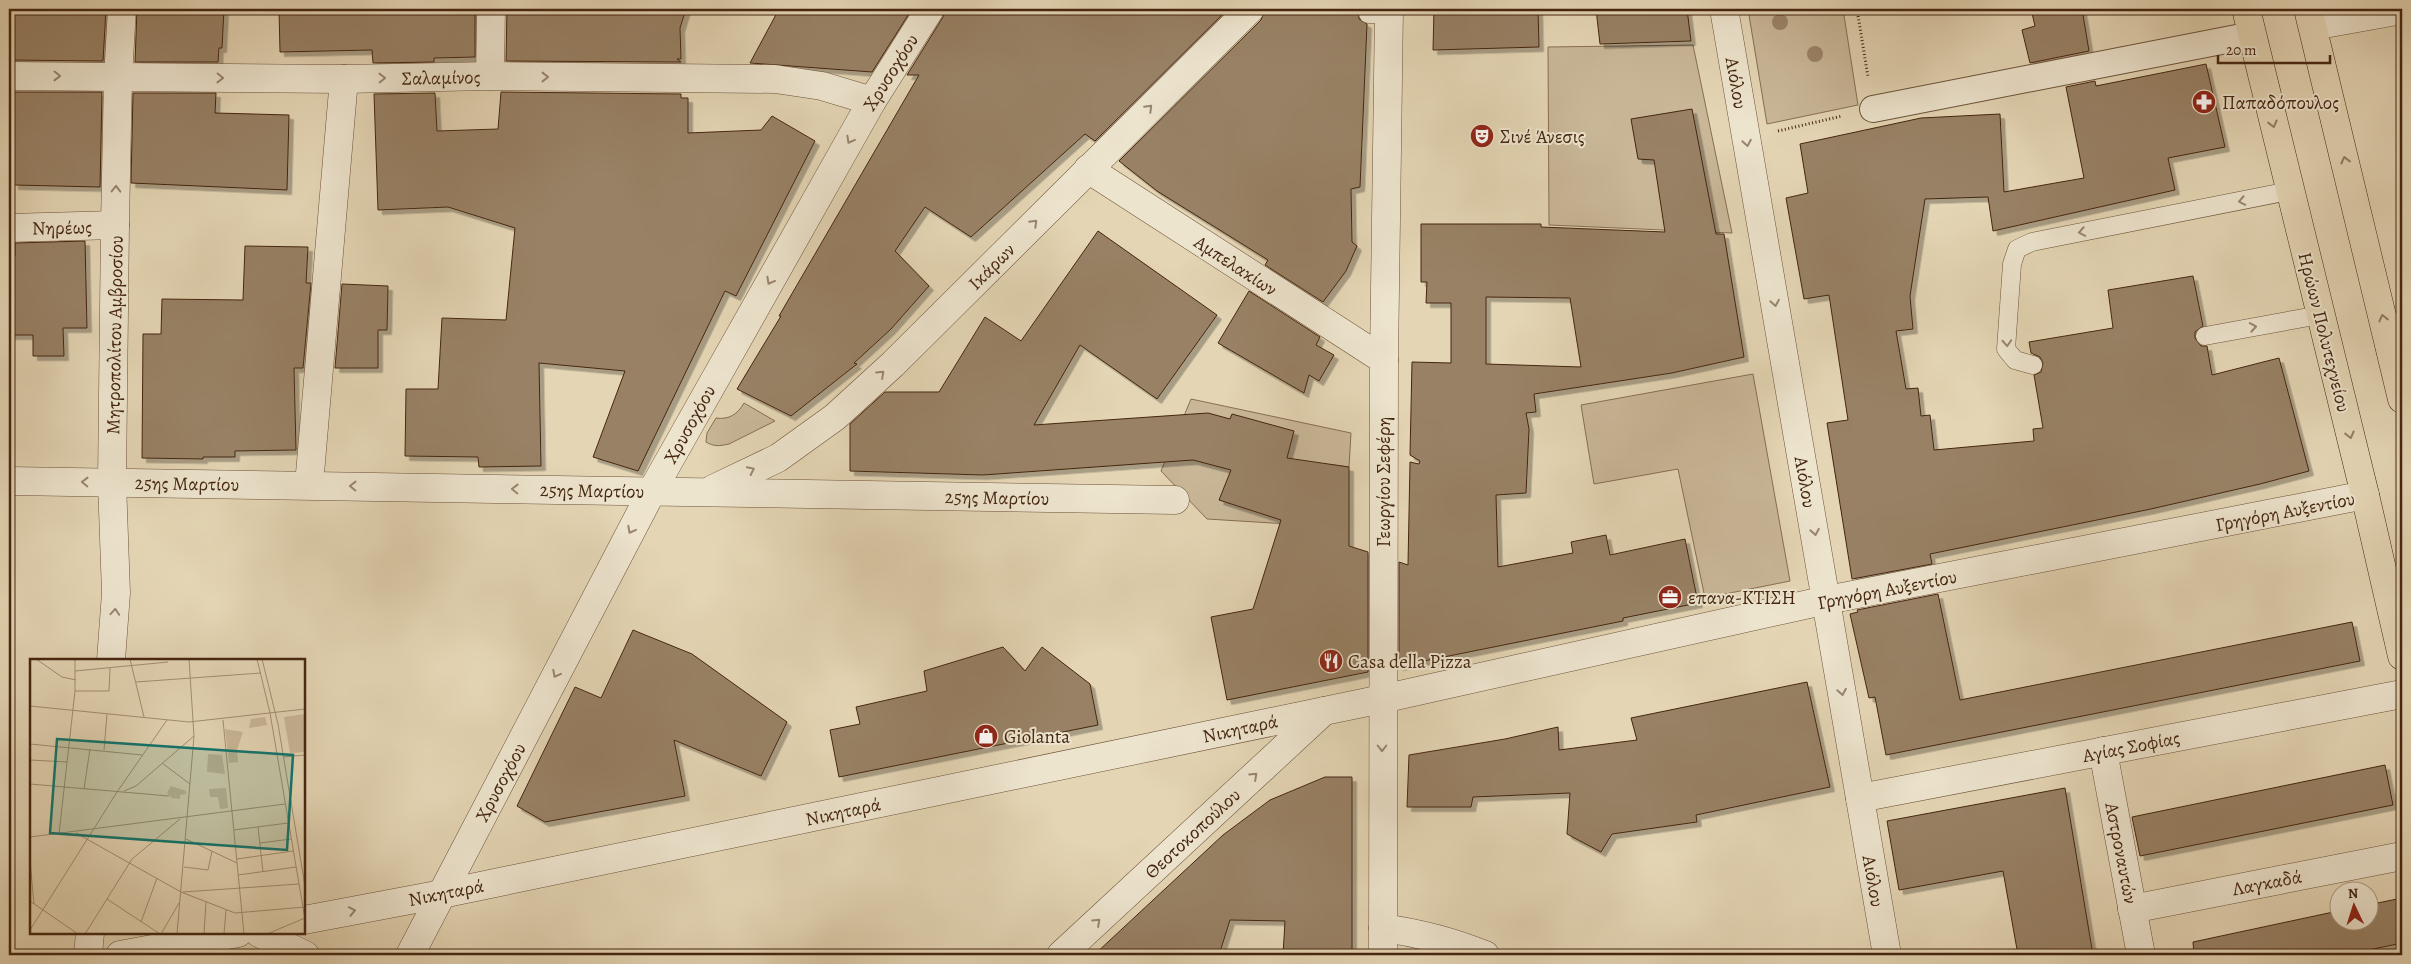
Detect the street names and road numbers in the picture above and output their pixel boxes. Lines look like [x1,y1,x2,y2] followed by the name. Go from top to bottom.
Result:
[857,29,925,116] street label: Χρυσοχόου
[1719,54,1753,111] street label: Αιόλου
[401,64,481,92] street label: Σαλαμίνος
[32,214,92,242] street label: Νηρέως
[1188,229,1282,302] street label: Αμπελακίων
[100,235,130,435] street label: Μητροπολίτου Αμβροσίου
[963,237,1021,296] street label: Ικάρων
[2292,249,2356,415] street label: Ηρώων Πολυτεχνείου
[658,381,722,468] street label: Χρυσοχόου
[1371,417,1397,547] street label: Γεωργίου Σεφέρη
[1788,453,1822,510] street label: Αιόλου
[134,470,239,498] street label: 25ης Μαρτίου
[539,477,644,505] street label: 25ης Μαρτίου
[944,484,1049,512] street label: 25ης Μαρτίου
[2213,486,2357,538] street label: Γρηγόρη Αυξεντίου
[1815,564,1959,616] street label: Γρηγόρη Αυξεντίου
[1200,708,1280,750] street label: Νικηταρά
[2079,725,2182,769] street label: Αγίας Σοφίας
[469,738,533,827] street label: Χρυσοχόου
[1139,783,1246,885] street label: Θεοτοκοπούλου
[803,791,883,833] street label: Νικηταρά
[2098,799,2144,906] street label: Αστροναυτών
[1856,852,1890,909] street label: Αιόλου
[2229,864,2304,903] street label: Λαγκαδά
[406,873,486,913] street label: Νικηταρά

